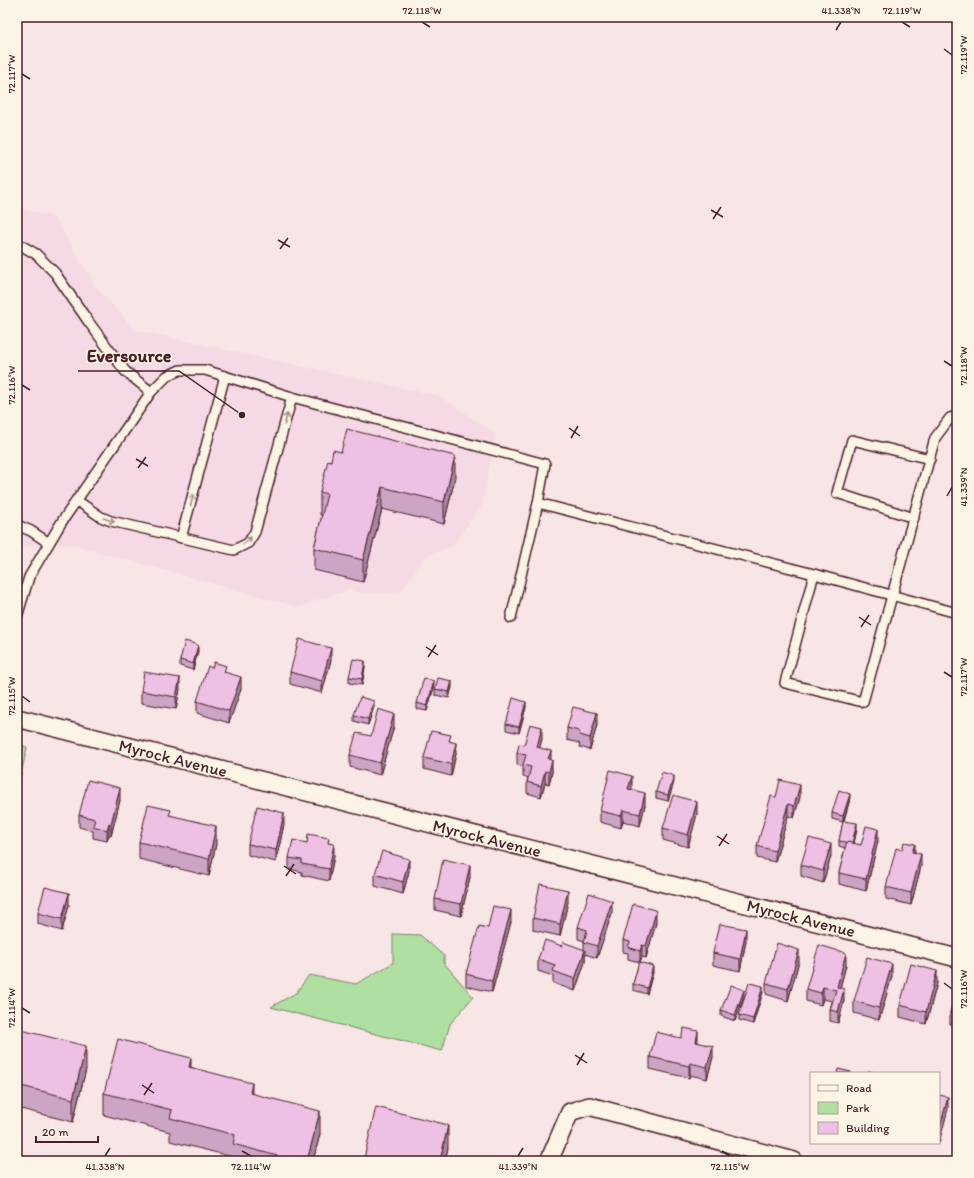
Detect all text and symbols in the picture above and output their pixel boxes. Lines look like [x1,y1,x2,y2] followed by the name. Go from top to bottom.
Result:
[403,4,442,17] text: 72.118°W
[821,4,861,17] text: 41.338°N
[883,4,922,17] text: 72.119°W
[957,35,970,74] text: 72.119°W
[5,54,18,93] text: 72.117°W
[78,341,179,371] callout: Eversource
[87,345,172,367] text: Eversource
[957,346,970,385] text: 72.118°W
[5,365,18,404] text: 72.116°W
[283,413,290,426] one-way arrow
[957,467,970,506] text: 41.339°N
[189,494,196,507] one-way arrow
[103,517,115,525] one-way arrow
[242,537,252,546] one-way arrow
[957,657,970,696] text: 72.117°W
[5,676,18,715] text: 72.115°W
[117,735,229,781] street label: Myrock Avenue
[431,815,543,861] street label: Myrock Avenue
[745,895,857,941] street label: Myrock Avenue
[957,969,970,1008] text: 72.116°W
[5,988,18,1028] text: 72.114°W
[810,1072,940,1144] legend
[846,1081,872,1095] text: Road
[846,1101,870,1115] text: Park
[36,1118,98,1144] scale bar
[846,1121,890,1135] text: Building
[42,1125,69,1139] text: 20 m
[85,1160,125,1173] text: 41.338°N
[231,1160,271,1173] text: 72.114°W
[499,1160,538,1173] text: 41.339°N
[711,1160,750,1173] text: 72.115°W

